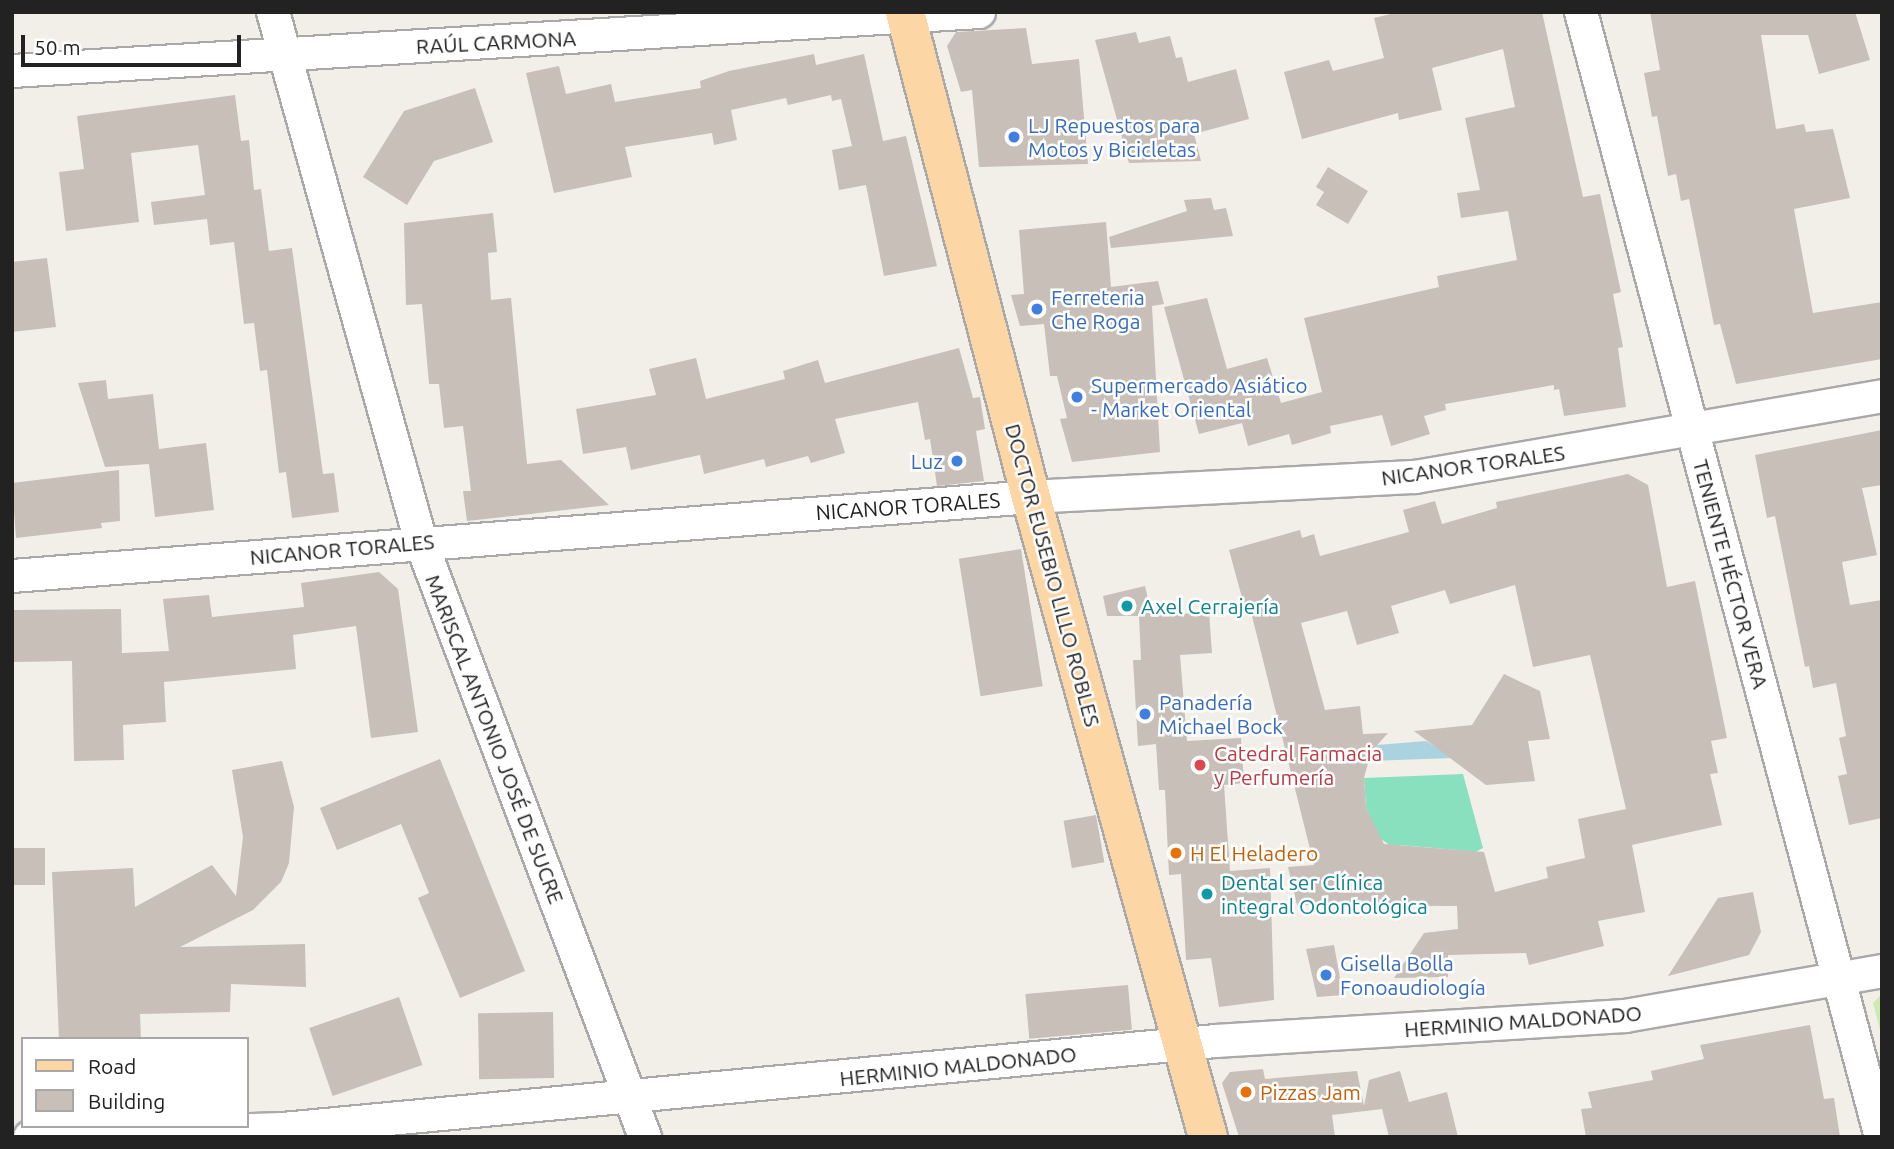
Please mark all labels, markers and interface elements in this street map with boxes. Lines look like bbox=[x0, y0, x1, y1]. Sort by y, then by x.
scale bar bbox=[24, 21, 245, 65]
street label: RAÚL CARMONA bbox=[415, 25, 577, 59]
text: 50 m bbox=[34, 35, 81, 59]
place label: LJ Repuestos para Motos y Bicicletas bbox=[1028, 112, 1200, 162]
marker: LJ Repuestos para Motos y Bicicletas bbox=[1006, 129, 1022, 145]
place label: Ferreteria Che Roga bbox=[1051, 284, 1145, 334]
marker: Ferreteria Che Roga bbox=[1029, 301, 1045, 317]
place label: Supermercado Asiático - Market Oriental bbox=[1091, 372, 1308, 422]
marker: Supermercado Asiático - Market Oriental bbox=[1069, 389, 1085, 405]
street label: DOCTOR EUSEBIO LILLO ROBLES bbox=[1000, 421, 1106, 729]
street label: NICANOR TORALES bbox=[1380, 440, 1566, 490]
place label: Luz bbox=[911, 448, 943, 474]
marker: Luz bbox=[949, 453, 965, 469]
street label: TENIENTE HÉCTOR VERA bbox=[1688, 457, 1774, 691]
street label: NICANOR TORALES bbox=[815, 487, 1001, 525]
street label: NICANOR TORALES bbox=[249, 528, 435, 570]
street label: MARISCAL ANTONIO JOSÉ DE SUCRE bbox=[420, 571, 570, 907]
place label: Axel Cerrajería bbox=[1141, 593, 1279, 619]
marker: Axel Cerrajería bbox=[1119, 598, 1135, 614]
place label: Panadería Michael Bock bbox=[1159, 689, 1283, 739]
marker: Panadería Michael Bock bbox=[1137, 706, 1153, 722]
place label: Catedral Farmacia y Perfumería bbox=[1214, 740, 1382, 790]
marker: Catedral Farmacia y Perfumería bbox=[1192, 757, 1208, 773]
place label: H El Heladero bbox=[1190, 840, 1318, 866]
marker: H El Heladero bbox=[1168, 845, 1184, 861]
place label: Dental ser Clínica integral Odontológica bbox=[1221, 869, 1428, 919]
marker: Dental ser Clínica integral Odontológica bbox=[1199, 886, 1215, 902]
place label: Gisella Bolla Fonoaudiología bbox=[1340, 950, 1486, 1000]
marker: Gisella Bolla Fonoaudiología bbox=[1318, 967, 1334, 983]
street label: HERMINIO MALDONADO bbox=[1403, 1000, 1643, 1042]
legend bbox=[21, 1037, 248, 1128]
street label: HERMINIO MALDONADO bbox=[838, 1041, 1078, 1091]
text: Road bbox=[88, 1054, 136, 1078]
place label: Pizzas Jam bbox=[1260, 1079, 1361, 1105]
marker: Pizzas Jam bbox=[1238, 1084, 1254, 1100]
text: Building bbox=[88, 1089, 165, 1113]

